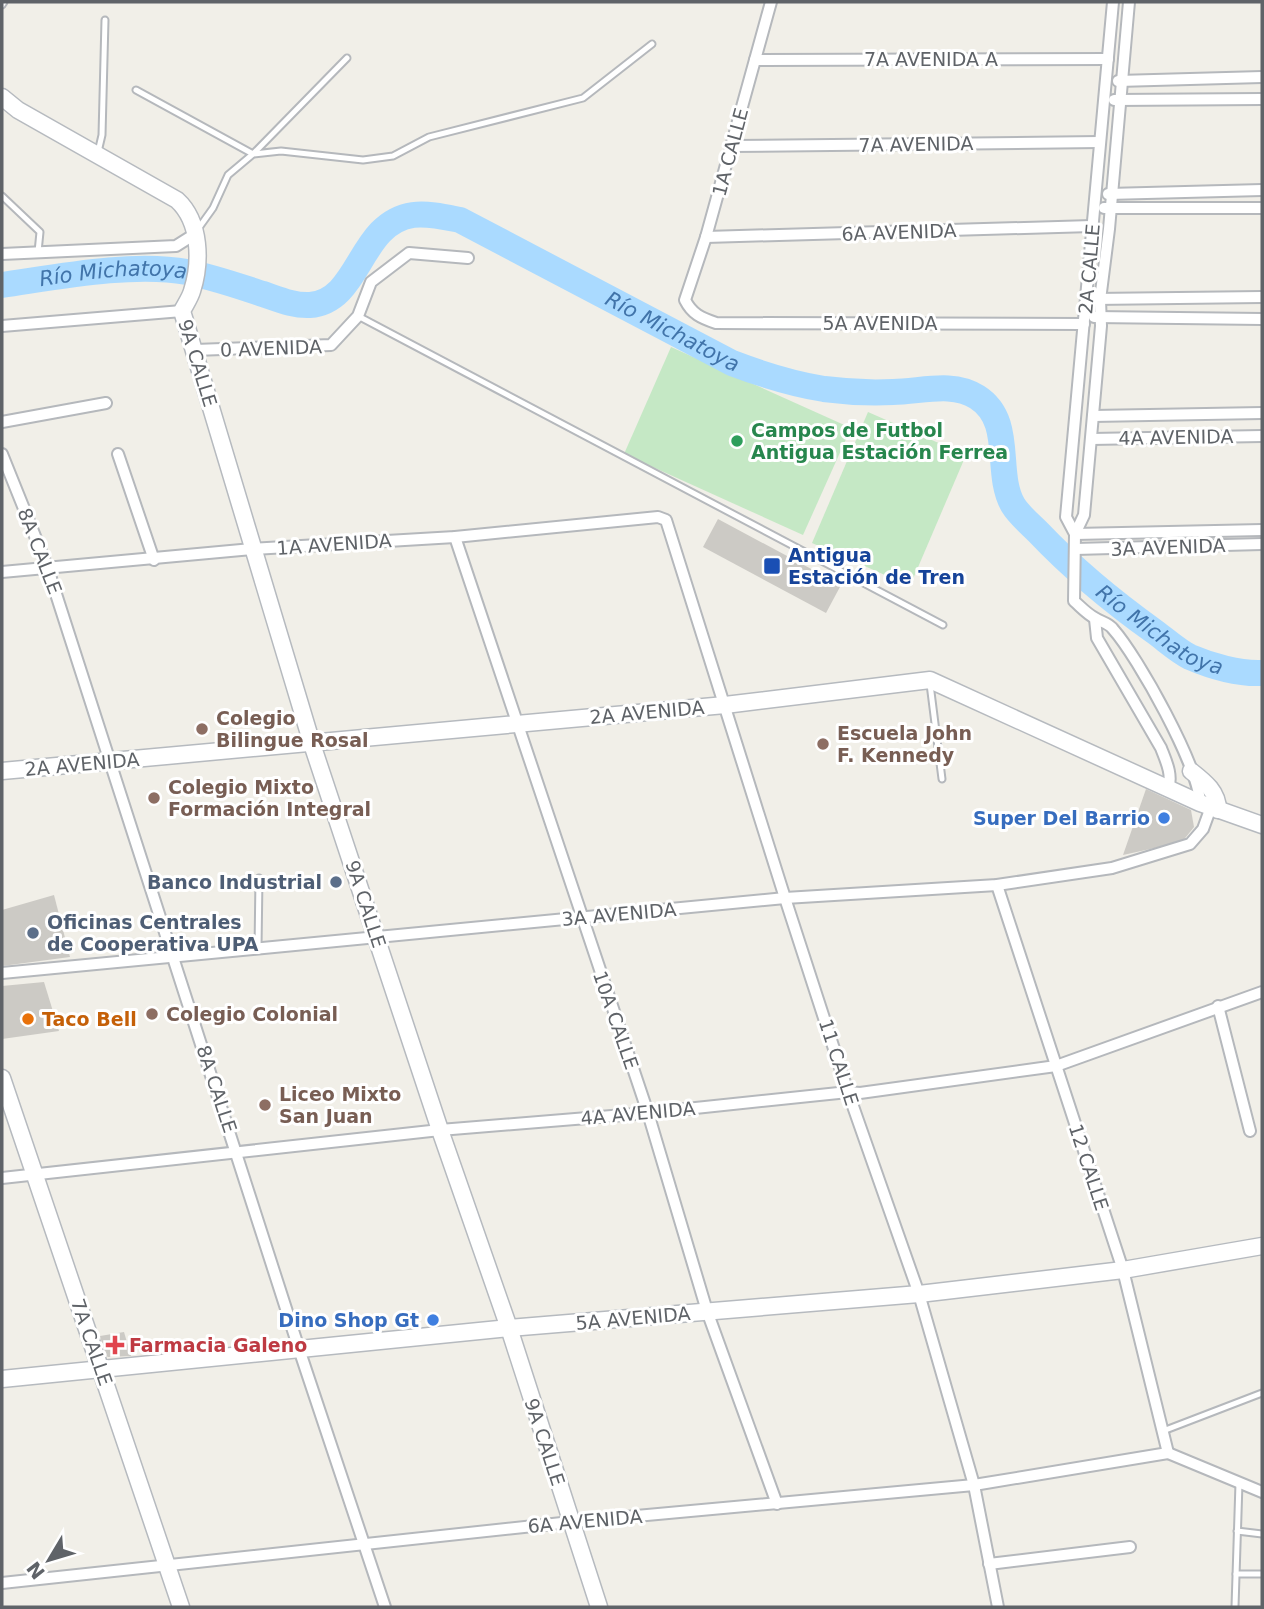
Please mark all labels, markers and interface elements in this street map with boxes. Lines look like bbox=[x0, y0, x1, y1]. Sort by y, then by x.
street label: 7A AVENIDA A bbox=[864, 48, 998, 70]
street label: 1A CALLE bbox=[708, 105, 752, 199]
street label: 7A AVENIDA bbox=[858, 132, 974, 156]
street label: 6A AVENIDA bbox=[841, 219, 957, 245]
street label: 2A CALLE bbox=[1074, 223, 1104, 315]
water label: Río Michatoya bbox=[38, 257, 189, 291]
water label: Río Michatoya bbox=[601, 287, 743, 377]
street label: 5A AVENIDA bbox=[822, 312, 938, 334]
street label: 9A CALLE bbox=[174, 316, 222, 410]
street label: 0 AVENIDA bbox=[220, 335, 322, 361]
place label: Campos de Futbol Antigua Estación Ferrea bbox=[751, 419, 1008, 463]
street label: 4A AVENIDA bbox=[1118, 425, 1234, 449]
marker: Campos de Futbol Antigua Estación Ferrea bbox=[729, 433, 745, 449]
street label: 8A CALLE bbox=[14, 505, 66, 597]
street label: 1A AVENIDA bbox=[276, 529, 392, 559]
street label: 3A AVENIDA bbox=[1110, 534, 1226, 560]
place label: Antigua Estación de Tren bbox=[788, 544, 965, 588]
marker: Antigua Estación de Tren bbox=[762, 556, 782, 576]
water label: Río Michatoya bbox=[1091, 580, 1226, 680]
street label: 2A AVENIDA bbox=[589, 696, 705, 728]
place label: Colegio Bilingue Rosal bbox=[216, 707, 369, 751]
marker: Colegio Bilingue Rosal bbox=[194, 721, 210, 737]
place label: Escuela John F. Kennedy bbox=[837, 722, 972, 766]
marker: Escuela John F. Kennedy bbox=[815, 736, 831, 752]
street label: 2A AVENIDA bbox=[24, 748, 140, 780]
place label: Colegio Mixto Formación Integral bbox=[168, 776, 371, 820]
marker: Colegio Mixto Formación Integral bbox=[146, 790, 162, 806]
place label: Super Del Barrio bbox=[973, 807, 1150, 829]
marker: Super Del Barrio bbox=[1156, 810, 1172, 826]
street label: 9A CALLE bbox=[342, 858, 390, 950]
place label: Banco Industrial bbox=[147, 871, 322, 893]
marker: Banco Industrial bbox=[328, 874, 344, 890]
street label: 3A AVENIDA bbox=[561, 898, 677, 930]
place label: Oficinas Centrales de Cooperativa UPA bbox=[47, 911, 259, 955]
marker: Oficinas Centrales de Cooperativa UPA bbox=[25, 925, 41, 941]
street label: 10A CALLE bbox=[589, 968, 643, 1072]
place label: Colegio Colonial bbox=[166, 1003, 338, 1025]
marker: Colegio Colonial bbox=[144, 1006, 160, 1022]
place label: Taco Bell bbox=[42, 1008, 137, 1030]
marker: Taco Bell bbox=[20, 1011, 36, 1027]
street label: 11 CALLE bbox=[815, 1016, 863, 1108]
street label: 8A CALLE bbox=[193, 1043, 241, 1135]
place label: Liceo Mixto San Juan bbox=[279, 1083, 401, 1127]
marker: Liceo Mixto San Juan bbox=[257, 1097, 273, 1113]
street label: 4A AVENIDA bbox=[580, 1097, 696, 1129]
street label: 12 CALLE bbox=[1065, 1121, 1113, 1213]
street label: 7A CALLE bbox=[67, 1296, 117, 1388]
street label: 5A AVENIDA bbox=[575, 1302, 691, 1334]
place label: Dino Shop Gt bbox=[278, 1309, 419, 1331]
marker: Dino Shop Gt bbox=[425, 1312, 441, 1328]
place label: Farmacia Galeno bbox=[129, 1334, 307, 1356]
marker: Farmacia Galeno bbox=[107, 1337, 123, 1353]
street label: 9A CALLE bbox=[521, 1396, 569, 1488]
street label: 6A AVENIDA bbox=[527, 1505, 643, 1537]
north arrow bbox=[14, 1525, 84, 1595]
text: N bbox=[22, 1557, 49, 1584]

